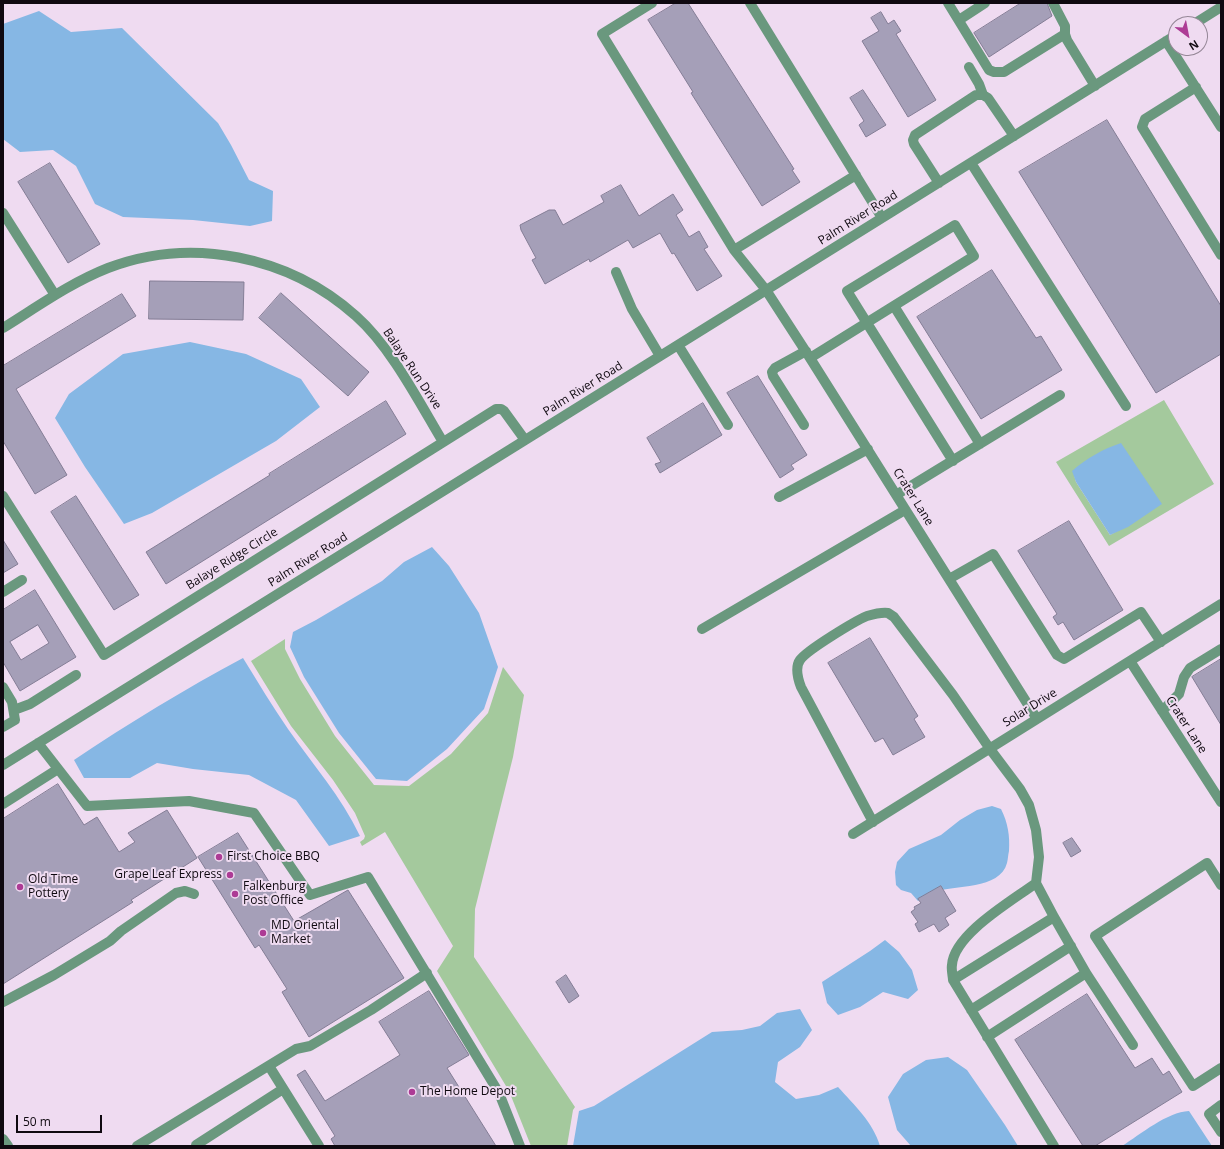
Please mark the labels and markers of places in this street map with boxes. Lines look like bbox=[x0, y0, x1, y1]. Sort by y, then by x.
place label: First Choice BBQ bbox=[227, 850, 320, 864]
marker: First Choice BBQ bbox=[214, 852, 224, 862]
place label: Grape Leaf Express bbox=[114, 868, 222, 882]
marker: Grape Leaf Express bbox=[225, 870, 235, 880]
place label: Old Time Pottery bbox=[28, 873, 78, 901]
place label: Falkenburg Post Office bbox=[243, 880, 305, 908]
marker: Old Time Pottery bbox=[15, 882, 25, 892]
marker: Falkenburg Post Office bbox=[230, 889, 240, 899]
place label: MD Oriental Market bbox=[271, 919, 339, 947]
marker: MD Oriental Market bbox=[258, 928, 268, 938]
place label: The Home Depot bbox=[420, 1085, 515, 1099]
marker: The Home Depot bbox=[407, 1087, 417, 1097]

